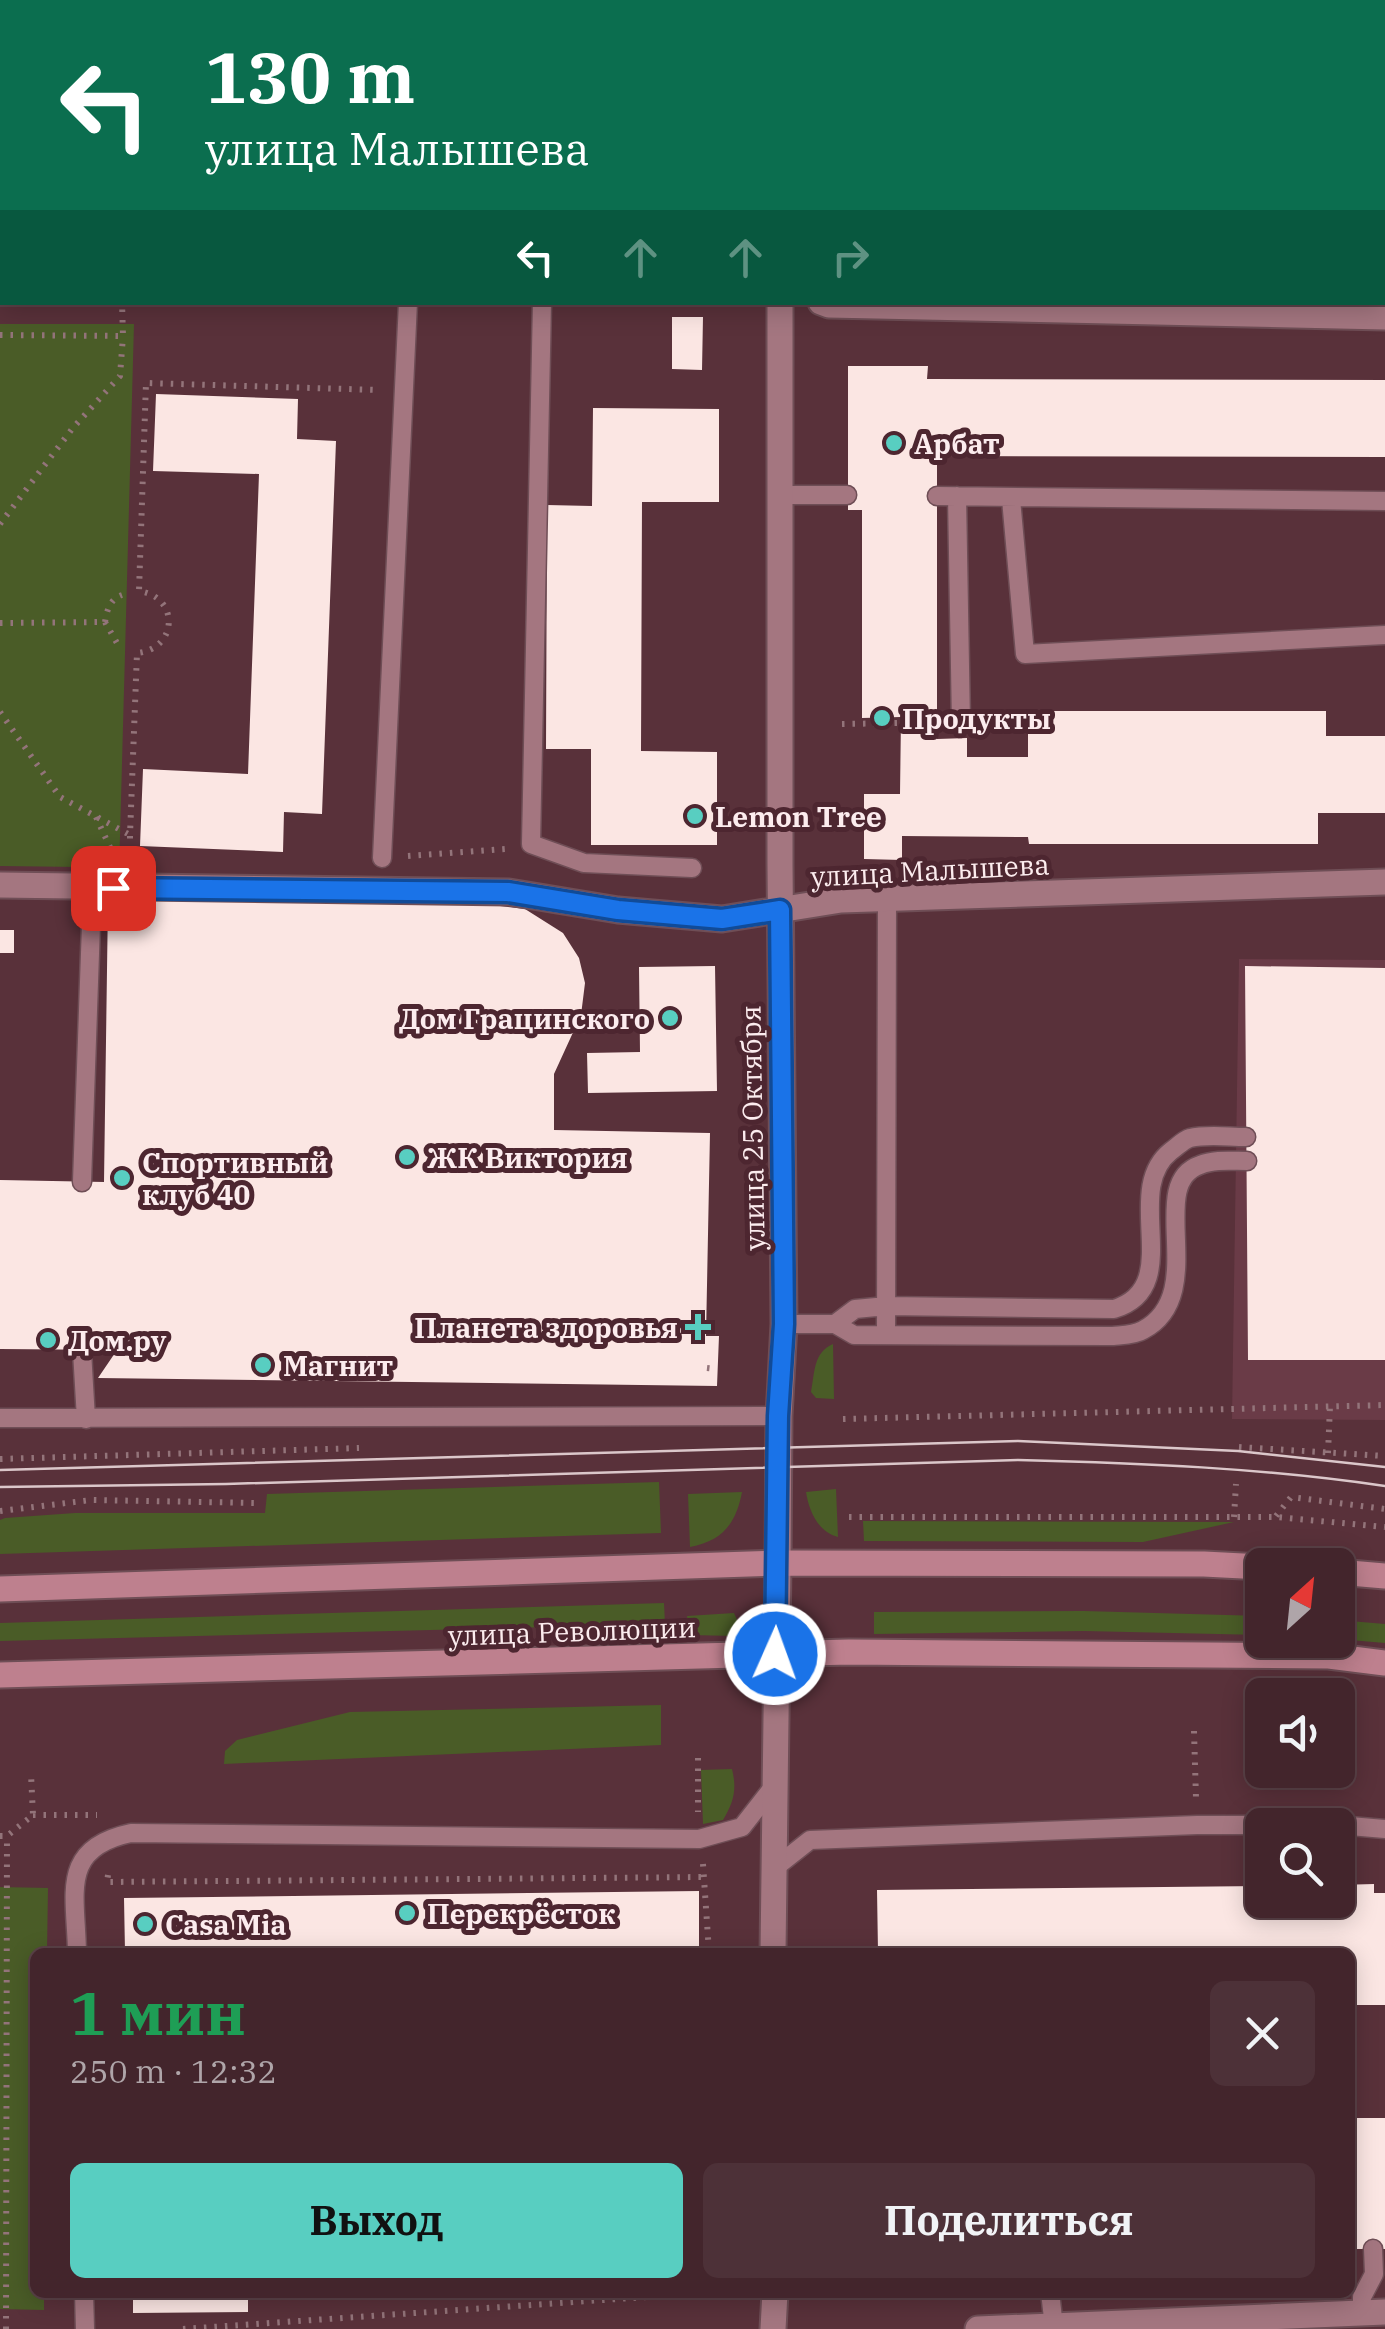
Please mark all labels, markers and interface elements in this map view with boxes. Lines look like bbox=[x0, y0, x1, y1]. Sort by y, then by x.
text: 130 m bbox=[205, 31, 415, 122]
icon: left bbox=[40, 40, 170, 170]
text: улица Малышева bbox=[205, 119, 590, 177]
icon: left bbox=[508, 230, 563, 285]
icon: ahead bbox=[613, 230, 668, 285]
icon: ahead bbox=[718, 230, 773, 285]
icon: right bbox=[823, 230, 878, 285]
place label: Арбат bbox=[914, 425, 1000, 462]
marker: Арбат bbox=[883, 432, 905, 454]
place label: Продукты bbox=[902, 700, 1051, 737]
marker: Продукты bbox=[871, 707, 893, 729]
place label: Lemon Tree bbox=[715, 798, 882, 835]
marker: Lemon Tree bbox=[684, 805, 706, 827]
street label: улица Малышева bbox=[810, 845, 1050, 895]
pin bbox=[71, 846, 156, 931]
icon: arrive bbox=[86, 861, 141, 916]
place label: Дом Грацинского bbox=[399, 1000, 650, 1037]
street label: улица 25 Октября bbox=[731, 1005, 773, 1251]
marker: Дом Грацинского bbox=[659, 1007, 681, 1029]
place label: ЖК Виктория bbox=[427, 1139, 628, 1176]
place label: Спортивный клуб 40 bbox=[142, 1144, 328, 1213]
marker: ЖК Виктория bbox=[396, 1146, 418, 1168]
marker: Спортивный клуб 40 bbox=[111, 1167, 133, 1189]
place label: Планета здоровья bbox=[414, 1309, 678, 1346]
marker: Планета здоровья bbox=[687, 1316, 709, 1338]
place label: Дом.ру bbox=[68, 1322, 167, 1359]
marker: Дом.ру bbox=[37, 1329, 59, 1351]
place label: Магнит bbox=[283, 1347, 393, 1384]
marker: Магнит bbox=[252, 1354, 274, 1376]
north arrow bbox=[1245, 1548, 1355, 1658]
map controls bbox=[1245, 1548, 1355, 1918]
position arrow bbox=[723, 1602, 827, 1706]
street label: улица Революции bbox=[447, 1608, 697, 1654]
button: sound bbox=[1245, 1678, 1355, 1788]
button: search bbox=[1245, 1808, 1355, 1918]
place label: Перекрёсток bbox=[427, 1895, 615, 1932]
marker: Перекрёсток bbox=[396, 1902, 418, 1924]
place label: Casa Mia bbox=[165, 1906, 287, 1943]
marker: Casa Mia bbox=[134, 1913, 156, 1935]
text: 1 мин bbox=[70, 1973, 246, 2052]
button: close bbox=[1210, 1981, 1315, 2086]
text: 250 m · 12:32 bbox=[70, 2050, 277, 2092]
button: Выход bbox=[70, 2163, 683, 2278]
button: Поделиться bbox=[703, 2163, 1315, 2278]

